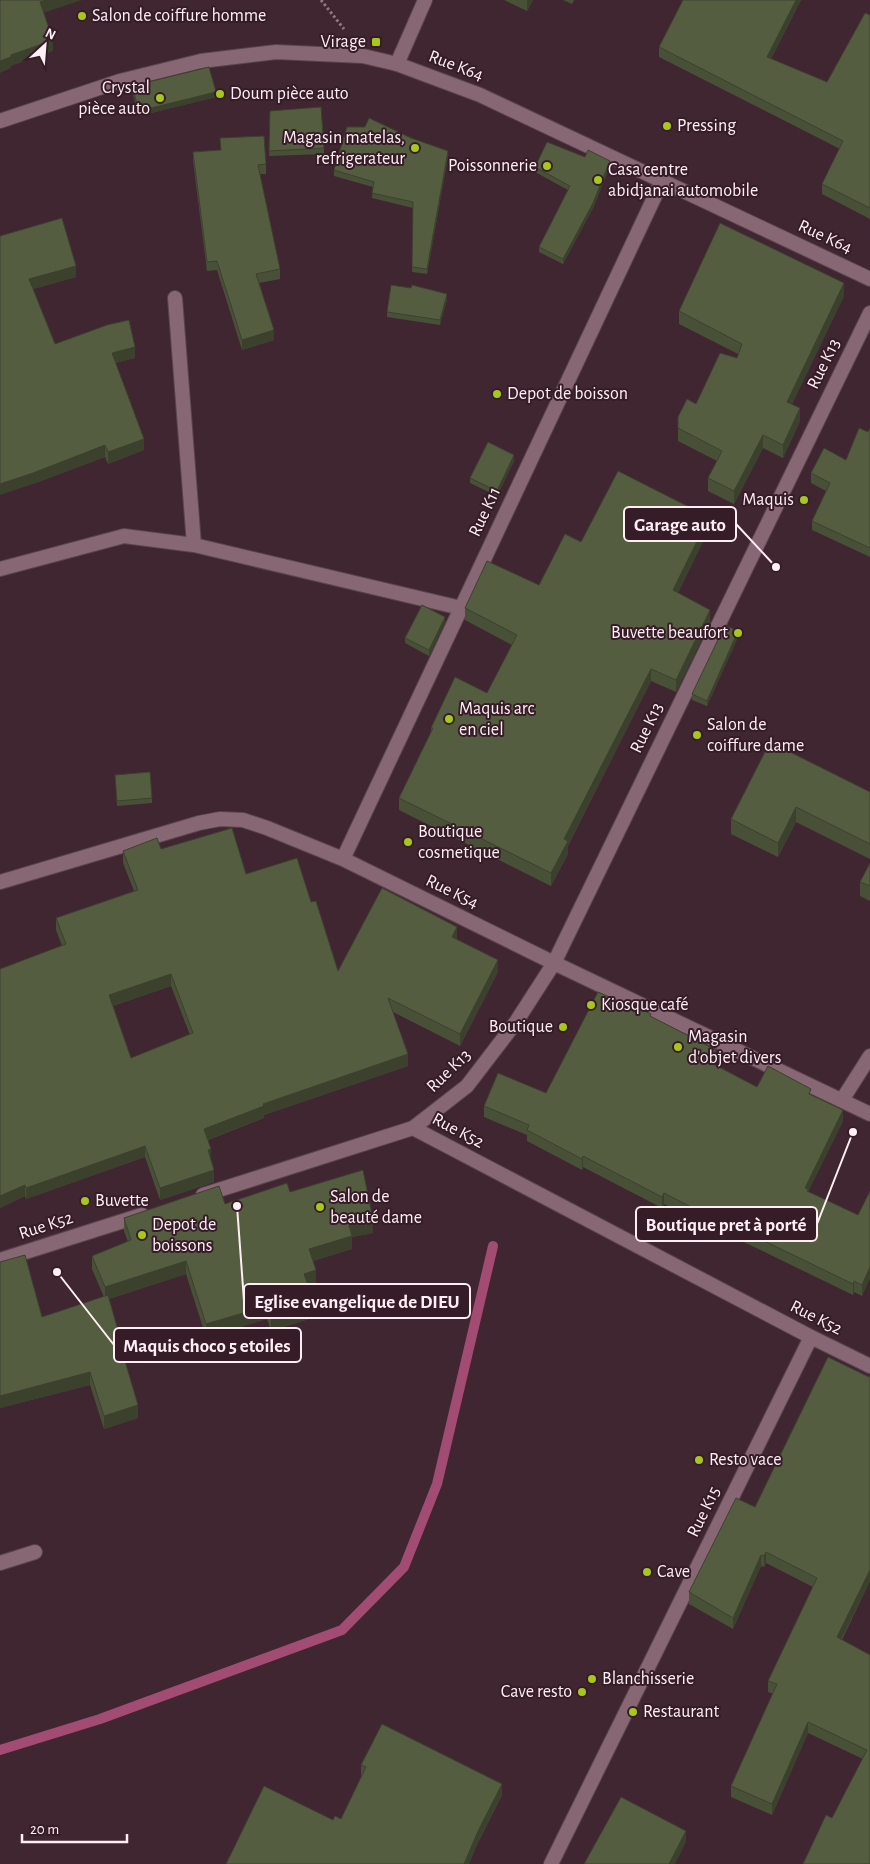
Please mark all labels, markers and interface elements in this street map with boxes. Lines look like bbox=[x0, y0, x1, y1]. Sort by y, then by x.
place label: Salon de coiffure homme bbox=[92, 7, 266, 25]
marker: Salon de coiffure homme bbox=[76, 10, 88, 22]
north arrow bbox=[20, 20, 70, 70]
text: N bbox=[43, 26, 58, 43]
place label: Virage bbox=[320, 33, 366, 51]
marker: Virage bbox=[370, 36, 382, 48]
street label: Rue K64 bbox=[426, 47, 486, 85]
place label: Crystal pièce auto bbox=[78, 79, 150, 118]
place label: Doum pièce auto bbox=[230, 85, 349, 103]
marker: Doum pièce auto bbox=[214, 88, 226, 100]
marker: Crystal pièce auto bbox=[154, 92, 166, 104]
place label: Pressing bbox=[677, 117, 736, 135]
marker: Pressing bbox=[661, 120, 673, 132]
place label: Magasin matelas, refrigerateur bbox=[283, 129, 405, 168]
marker: Magasin matelas, refrigerateur bbox=[409, 142, 421, 154]
place label: Poissonnerie bbox=[448, 157, 537, 175]
marker: Poissonnerie bbox=[541, 160, 553, 172]
place label: Casa centre abidjanai automobile bbox=[608, 161, 758, 200]
marker: Casa centre abidjanai automobile bbox=[592, 174, 604, 186]
street label: Rue K64 bbox=[795, 217, 855, 257]
street label: Rue K13 bbox=[804, 336, 844, 392]
place label: Depot de boisson bbox=[507, 385, 628, 403]
marker: Depot de boisson bbox=[491, 388, 503, 400]
street label: Rue K11 bbox=[466, 484, 504, 540]
place label: Maquis bbox=[742, 491, 794, 509]
marker: Maquis bbox=[798, 494, 810, 506]
callout: Garage auto bbox=[624, 507, 736, 541]
text: Garage auto bbox=[634, 516, 726, 535]
place label: Buvette beaufort bbox=[611, 624, 728, 642]
marker: Buvette beaufort bbox=[732, 627, 744, 639]
place label: Maquis arc en ciel bbox=[459, 700, 535, 739]
street label: Rue K13 bbox=[627, 700, 667, 756]
marker: Maquis arc en ciel bbox=[443, 713, 455, 725]
place label: Salon de coiffure dame bbox=[707, 716, 804, 755]
marker: Salon de coiffure dame bbox=[691, 729, 703, 741]
place label: Boutique cosmetique bbox=[418, 823, 500, 862]
marker: Boutique cosmetique bbox=[402, 836, 414, 848]
street label: Rue K54 bbox=[423, 872, 481, 913]
place label: Kiosque café bbox=[601, 996, 689, 1014]
marker: Kiosque café bbox=[585, 999, 597, 1011]
place label: Boutique bbox=[489, 1018, 553, 1036]
marker: Boutique bbox=[557, 1021, 569, 1033]
place label: Magasin d'objet divers bbox=[688, 1028, 781, 1067]
marker: Magasin d'objet divers bbox=[672, 1041, 684, 1053]
street label: Rue K13 bbox=[424, 1046, 474, 1096]
street label: Rue K52 bbox=[429, 1110, 487, 1152]
place label: Salon de beauté dame bbox=[330, 1188, 422, 1227]
place label: Buvette bbox=[95, 1192, 149, 1210]
marker: Buvette bbox=[79, 1195, 91, 1207]
marker: Salon de beauté dame bbox=[314, 1201, 326, 1213]
callout: Boutique pret à porté bbox=[636, 1207, 817, 1241]
street label: Rue K52 bbox=[17, 1209, 75, 1243]
place label: Depot de boissons bbox=[152, 1216, 216, 1255]
text: Boutique pret à porté bbox=[646, 1216, 806, 1235]
marker: Depot de boissons bbox=[136, 1229, 148, 1241]
callout: Eglise evangelique de DIEU bbox=[244, 1284, 470, 1318]
text: Eglise evangelique de DIEU bbox=[254, 1293, 460, 1312]
street label: Rue K52 bbox=[787, 1297, 845, 1339]
callout: Maquis choco 5 etoiles bbox=[114, 1328, 301, 1362]
text: Maquis choco 5 etoiles bbox=[123, 1337, 291, 1356]
place label: Resto vace bbox=[709, 1451, 781, 1469]
marker: Resto vace bbox=[693, 1454, 705, 1466]
street label: Rue K15 bbox=[684, 1484, 724, 1540]
place label: Cave bbox=[657, 1563, 690, 1581]
marker: Cave bbox=[641, 1566, 653, 1578]
place label: Blanchisserie bbox=[602, 1670, 694, 1688]
marker: Blanchisserie bbox=[586, 1673, 598, 1685]
place label: Cave resto bbox=[501, 1683, 572, 1701]
marker: Cave resto bbox=[576, 1686, 588, 1698]
place label: Restaurant bbox=[643, 1703, 719, 1721]
marker: Restaurant bbox=[627, 1706, 639, 1718]
scale bar bbox=[22, 1812, 128, 1844]
text: 20 m bbox=[30, 1822, 59, 1837]

